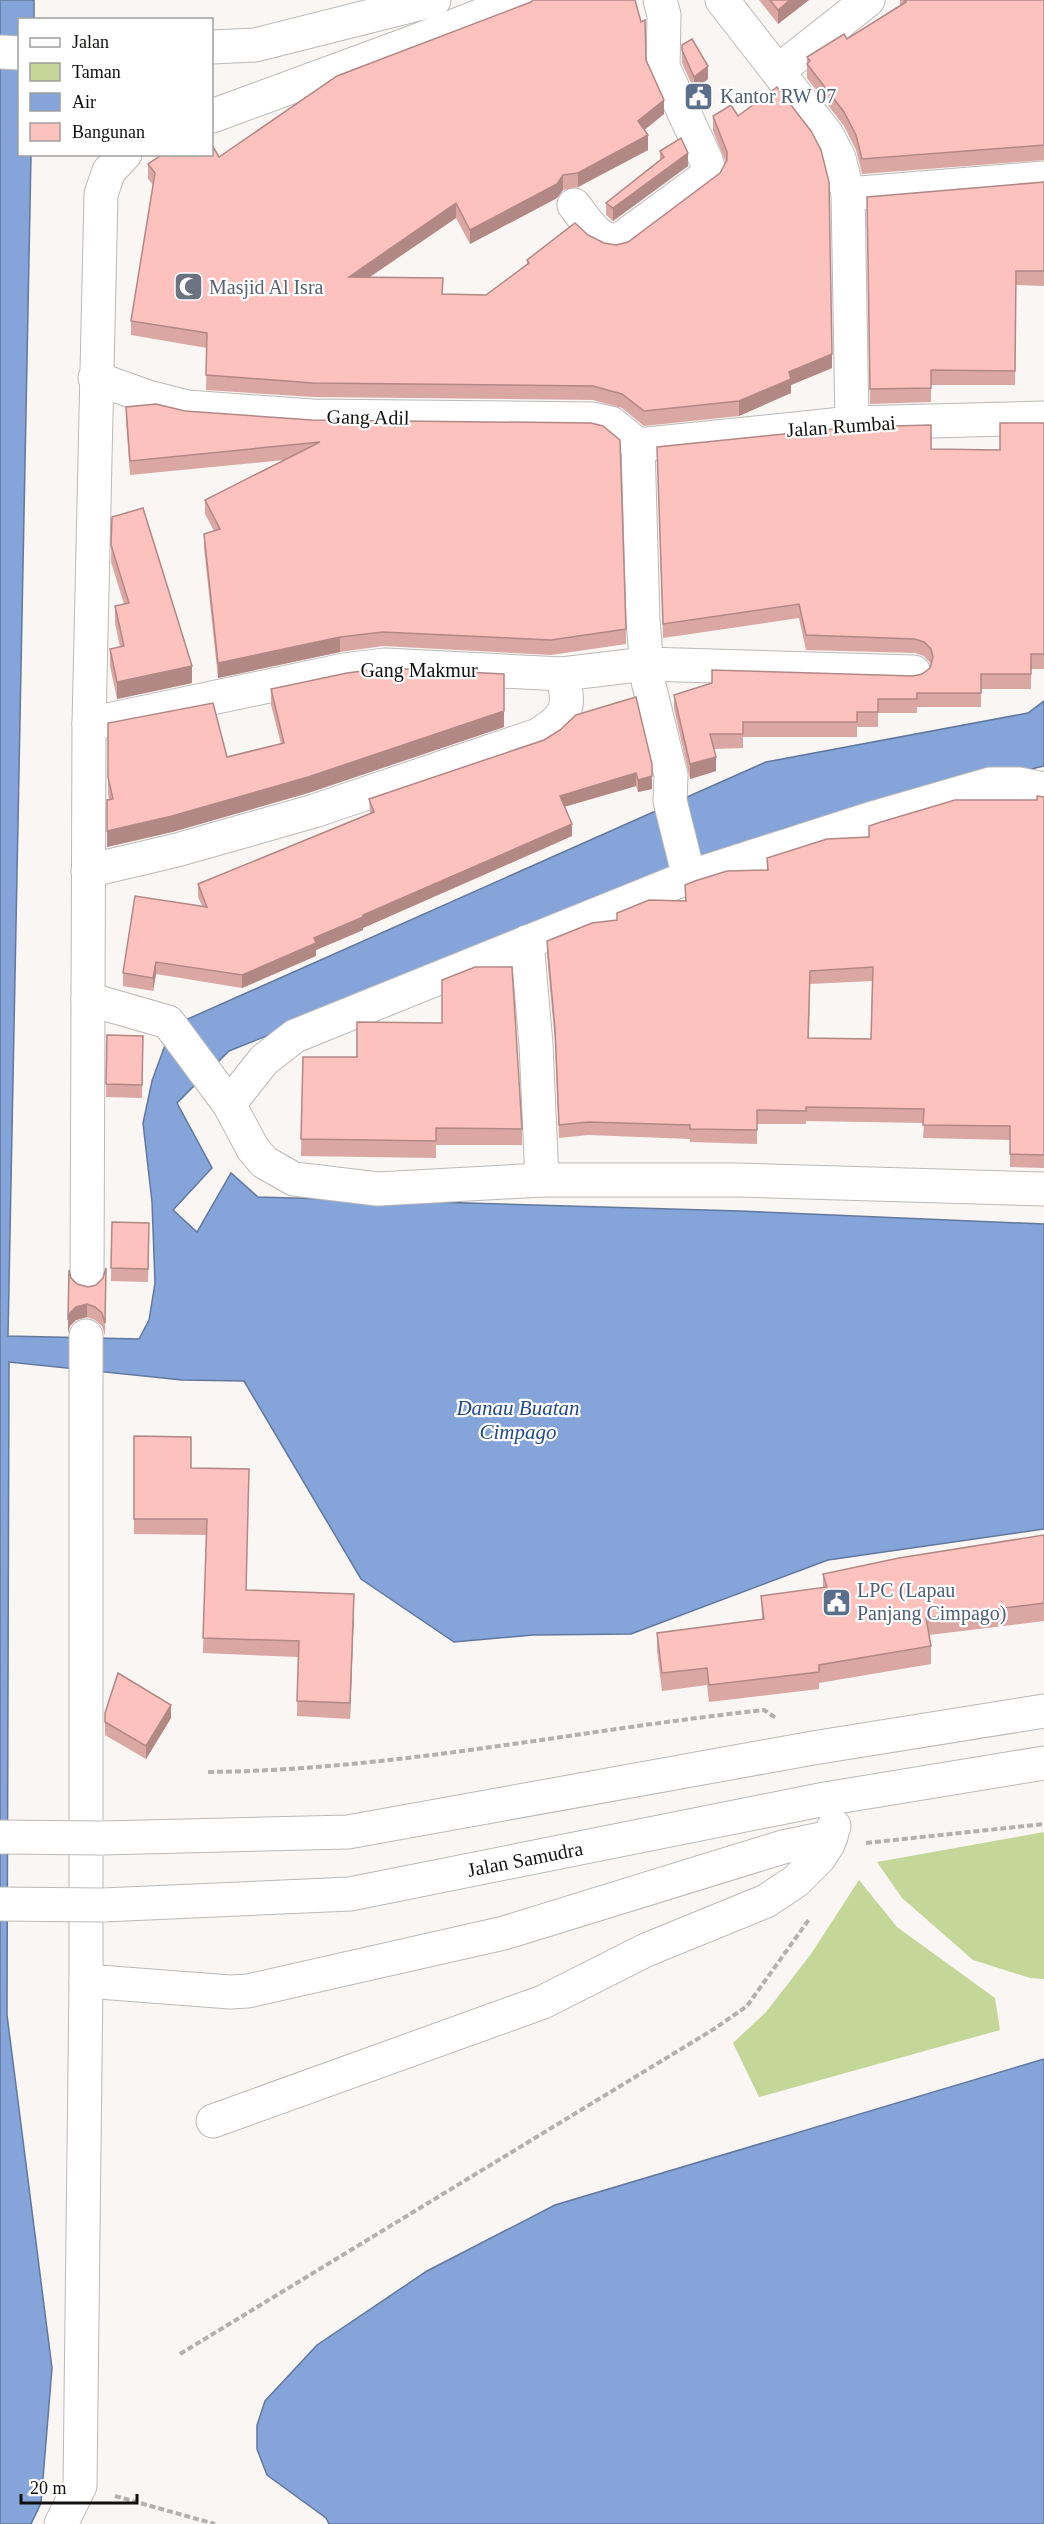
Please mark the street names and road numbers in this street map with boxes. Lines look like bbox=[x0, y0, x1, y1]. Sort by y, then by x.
street label: Gang Adil bbox=[326, 405, 410, 430]
street label: Jalan Rumbai bbox=[786, 411, 897, 441]
street label: Gang Makmur bbox=[360, 659, 478, 682]
street label: Jalan Samudra bbox=[465, 1837, 585, 1881]

